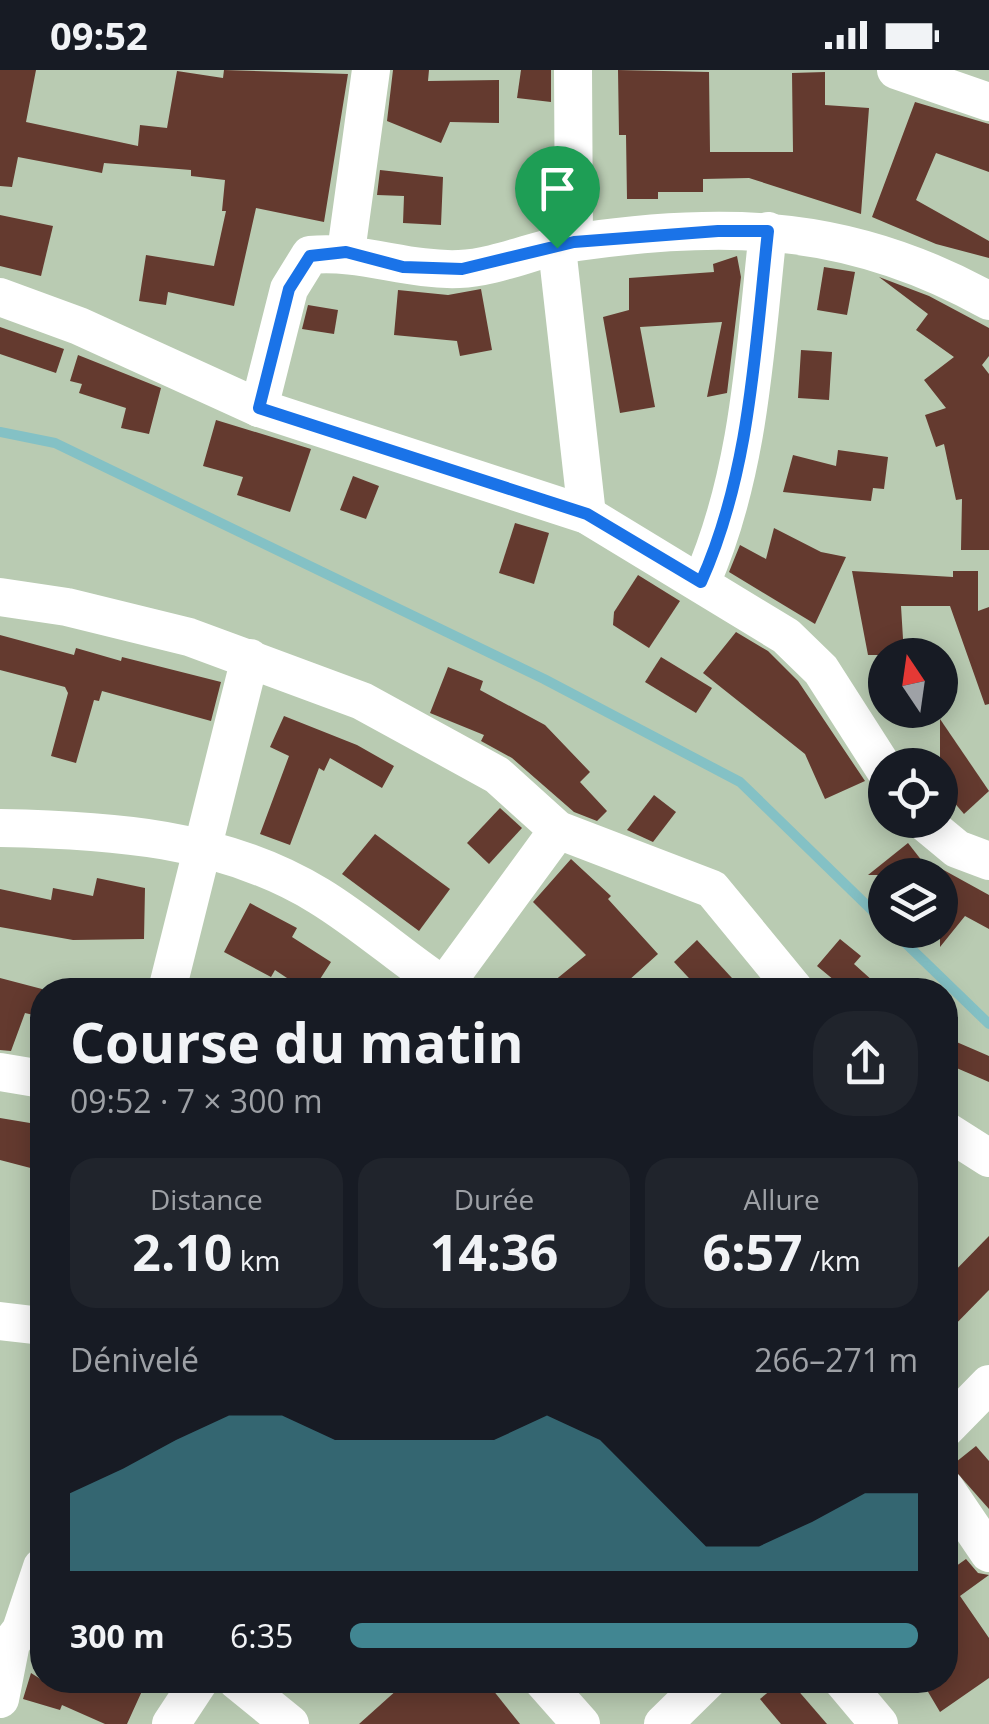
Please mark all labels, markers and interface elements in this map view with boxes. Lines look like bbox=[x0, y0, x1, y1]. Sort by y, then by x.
text: 09:52 bbox=[50, 9, 148, 61]
pin bbox=[515, 146, 600, 249]
icon: arrive bbox=[530, 161, 585, 216]
north arrow bbox=[868, 638, 958, 728]
map controls bbox=[868, 638, 958, 948]
button: locate bbox=[868, 748, 958, 838]
button: layers bbox=[868, 858, 958, 948]
text: Course du matin bbox=[70, 1004, 524, 1079]
button: share bbox=[813, 1011, 918, 1116]
text: 09:52 · 7 × 300 m bbox=[70, 1079, 323, 1122]
text: Distance bbox=[150, 1180, 263, 1218]
text: Durée bbox=[454, 1180, 534, 1218]
text: Allure bbox=[744, 1180, 820, 1218]
text: 2.10 bbox=[132, 1218, 232, 1286]
text: 14:36 bbox=[430, 1218, 558, 1286]
text: 6:57 bbox=[703, 1218, 803, 1286]
text: km bbox=[232, 1241, 280, 1279]
text: /km bbox=[803, 1241, 861, 1279]
text: Dénivelé bbox=[70, 1338, 199, 1381]
text: 266–271 m bbox=[754, 1338, 918, 1381]
text: 300 m bbox=[70, 1614, 165, 1657]
text: 6:35 bbox=[230, 1614, 293, 1657]

